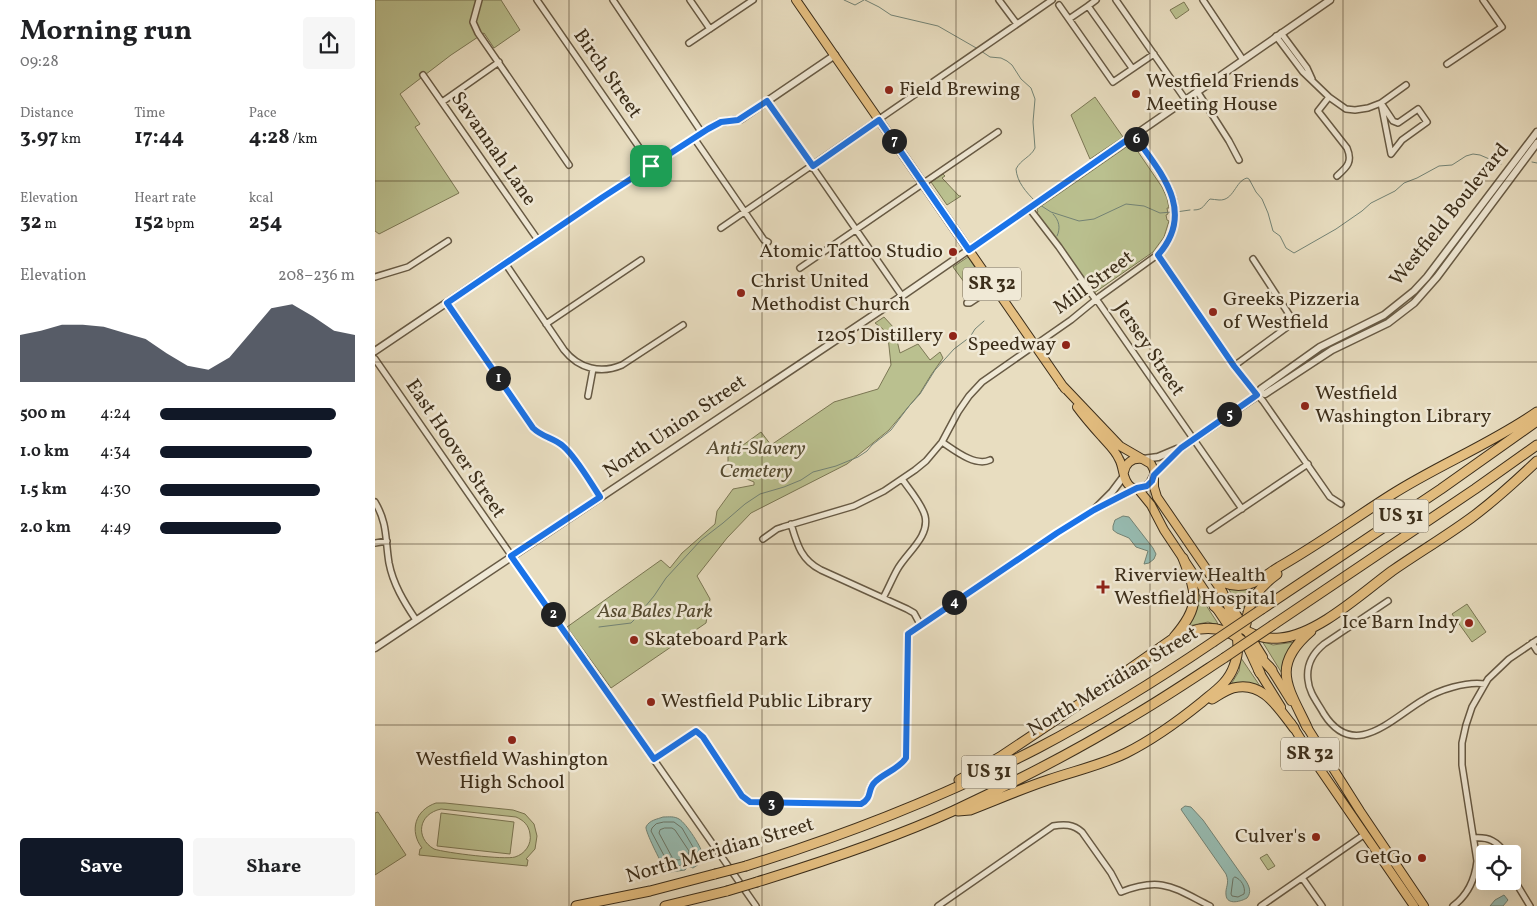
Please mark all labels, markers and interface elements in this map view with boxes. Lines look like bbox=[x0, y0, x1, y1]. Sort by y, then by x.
text: Morning run bbox=[20, 12, 192, 51]
button: share bbox=[303, 17, 355, 69]
street label: Birch Street bbox=[566, 24, 648, 124]
text: 09:28 bbox=[20, 51, 59, 73]
place label: Westfield Friends Meeting House bbox=[1146, 68, 1299, 119]
place label: Field Brewing bbox=[899, 76, 1020, 104]
marker: Field Brewing bbox=[883, 84, 895, 96]
street label: Savannah Lane bbox=[443, 86, 543, 212]
marker: Westfield Friends Meeting House bbox=[1130, 88, 1142, 100]
text: Distance bbox=[20, 104, 74, 123]
text: Time bbox=[134, 104, 165, 123]
text: Pace bbox=[249, 104, 277, 123]
text: 3.97 bbox=[20, 123, 58, 152]
text: 17:44 bbox=[134, 123, 184, 152]
text: 4:28 bbox=[249, 123, 290, 152]
pin: 6 bbox=[1123, 126, 1149, 152]
pin: 7 bbox=[881, 128, 907, 154]
text: km bbox=[58, 130, 81, 149]
text: /km bbox=[290, 130, 318, 149]
text: 6 bbox=[1133, 130, 1140, 149]
text: 7 bbox=[891, 132, 898, 151]
street label: Westfield Boulevard bbox=[1384, 138, 1516, 292]
pin bbox=[630, 145, 672, 187]
icon: arrive bbox=[637, 152, 665, 180]
text: Elevation bbox=[20, 189, 78, 208]
text: Heart rate bbox=[134, 189, 196, 208]
text: kcal bbox=[249, 189, 274, 208]
text: 32 bbox=[20, 208, 42, 237]
text: 152 bbox=[134, 208, 164, 237]
text: 254 bbox=[249, 208, 282, 237]
text: m bbox=[42, 215, 57, 234]
text: bpm bbox=[164, 215, 195, 234]
place label: Atomic Tattoo Studio bbox=[759, 238, 943, 266]
street label: Mill Street bbox=[1048, 244, 1140, 322]
marker: Atomic Tattoo Studio bbox=[947, 246, 959, 258]
text: Elevation bbox=[20, 265, 87, 287]
text: 208–236 m bbox=[278, 265, 355, 287]
place label: Christ United Methodist Church bbox=[751, 268, 910, 319]
road number: SR 32 bbox=[963, 268, 1021, 300]
place label: Greeks Pizzeria of Westfield bbox=[1223, 286, 1360, 337]
marker: Christ United Methodist Church bbox=[735, 287, 747, 299]
street label: Jersey Street bbox=[1107, 296, 1191, 402]
marker: Greeks Pizzeria of Westfield bbox=[1207, 306, 1219, 318]
place label: 1205 Distillery bbox=[816, 322, 943, 350]
marker: 1205 Distillery bbox=[947, 330, 959, 342]
place label: Speedway bbox=[968, 331, 1056, 359]
marker: Speedway bbox=[1060, 339, 1072, 351]
pin: 1 bbox=[485, 366, 511, 390]
text: 1 bbox=[496, 369, 501, 388]
street label: North Union Street bbox=[598, 369, 752, 485]
street label: East Hoover Street bbox=[398, 374, 512, 524]
place label: Westfield Washington Library bbox=[1315, 380, 1492, 431]
marker: Westfield Washington Library bbox=[1299, 400, 1311, 412]
pin: 5 bbox=[1217, 402, 1241, 426]
text: 500 m bbox=[20, 403, 66, 425]
text: 4:24 bbox=[100, 403, 131, 425]
text: 5 bbox=[1226, 405, 1233, 424]
park label: Anti-Slavery Cemetery bbox=[706, 435, 805, 486]
text: 1.0 km bbox=[20, 441, 69, 463]
text: 4:34 bbox=[100, 441, 131, 463]
text: 1.5 km bbox=[20, 479, 67, 501]
text: 4:30 bbox=[100, 479, 131, 501]
road number: US 31 bbox=[1373, 500, 1429, 532]
text: 2.0 km bbox=[20, 517, 71, 539]
text: 4:49 bbox=[100, 517, 131, 539]
place label: Riverview Health Westfield Hospital bbox=[1114, 562, 1276, 613]
marker: Riverview Health Westfield Hospital bbox=[1096, 580, 1110, 594]
pin: 4 bbox=[941, 590, 967, 614]
text: 4 bbox=[950, 593, 959, 612]
park label: Asa Bales Park bbox=[596, 598, 713, 626]
pin: 2 bbox=[541, 602, 565, 626]
text: 2 bbox=[550, 605, 557, 624]
place label: Ice Barn Indy bbox=[1342, 609, 1459, 637]
marker: Ice Barn Indy bbox=[1463, 617, 1475, 629]
street label: North Meridian Street bbox=[1022, 620, 1204, 744]
place label: Skateboard Park bbox=[644, 626, 788, 654]
marker: Skateboard Park bbox=[628, 634, 640, 646]
place label: Westfield Public Library bbox=[661, 688, 872, 716]
marker: Westfield Public Library bbox=[645, 696, 657, 708]
marker: Westfield Washington High School bbox=[506, 734, 518, 746]
road number: SR 32 bbox=[1281, 738, 1339, 771]
place label: Westfield Washington High School bbox=[416, 746, 608, 797]
road number: US 31 bbox=[961, 756, 1017, 789]
pin: 3 bbox=[759, 790, 783, 816]
text: 3 bbox=[768, 794, 775, 813]
street label: North Meridian Street bbox=[623, 811, 817, 891]
place label: Culver's bbox=[1235, 823, 1306, 851]
marker: Culver's bbox=[1310, 831, 1322, 843]
button: Save bbox=[20, 838, 183, 896]
button: Share bbox=[193, 838, 355, 896]
place label: GetGo bbox=[1356, 844, 1412, 872]
map controls bbox=[1476, 845, 1521, 890]
button: locate bbox=[1476, 845, 1521, 890]
marker: GetGo bbox=[1416, 852, 1428, 864]

